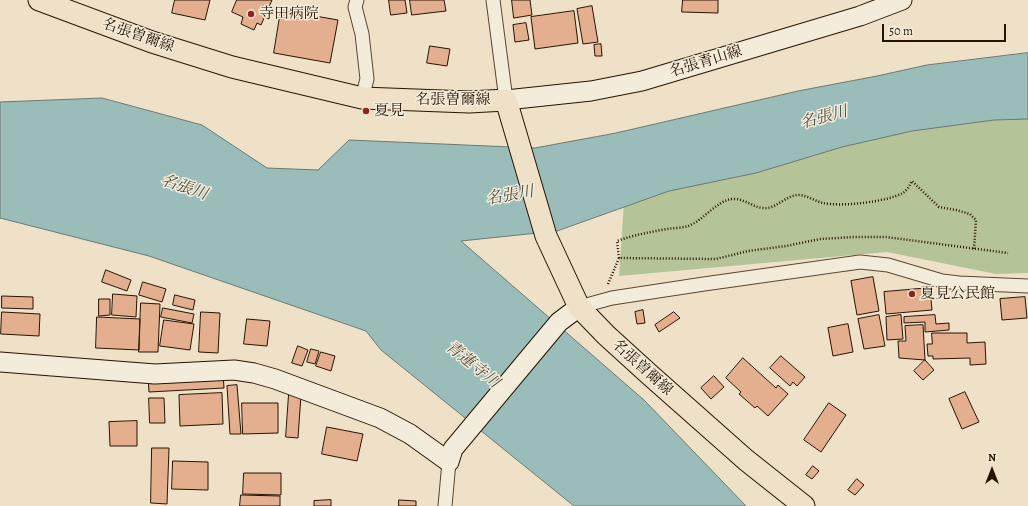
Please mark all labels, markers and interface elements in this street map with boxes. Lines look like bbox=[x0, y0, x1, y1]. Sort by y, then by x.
place label: 寺田病院 bbox=[259, 5, 319, 23]
marker: 寺田病院 bbox=[246, 9, 256, 19]
street label: 名張曽爾線 bbox=[100, 15, 176, 57]
scale bar bbox=[884, 16, 1008, 42]
text: 50 m bbox=[889, 23, 913, 39]
street label: 名張青山線 bbox=[668, 42, 744, 82]
street label: 名張曽爾線 bbox=[416, 91, 490, 109]
place label: 夏見 bbox=[374, 102, 404, 120]
water label: 名張川 bbox=[798, 103, 850, 133]
marker: 夏見 bbox=[361, 106, 371, 116]
water label: 名張川 bbox=[158, 171, 210, 205]
water label: 名張川 bbox=[485, 182, 535, 210]
place label: 夏見公民館 bbox=[920, 285, 995, 303]
marker: 夏見公民館 bbox=[907, 289, 917, 299]
street label: 名張曽爾線 bbox=[608, 336, 676, 400]
water label: 青蓮寺川 bbox=[441, 337, 503, 393]
north arrow bbox=[972, 450, 1012, 490]
text: N bbox=[988, 450, 996, 465]

